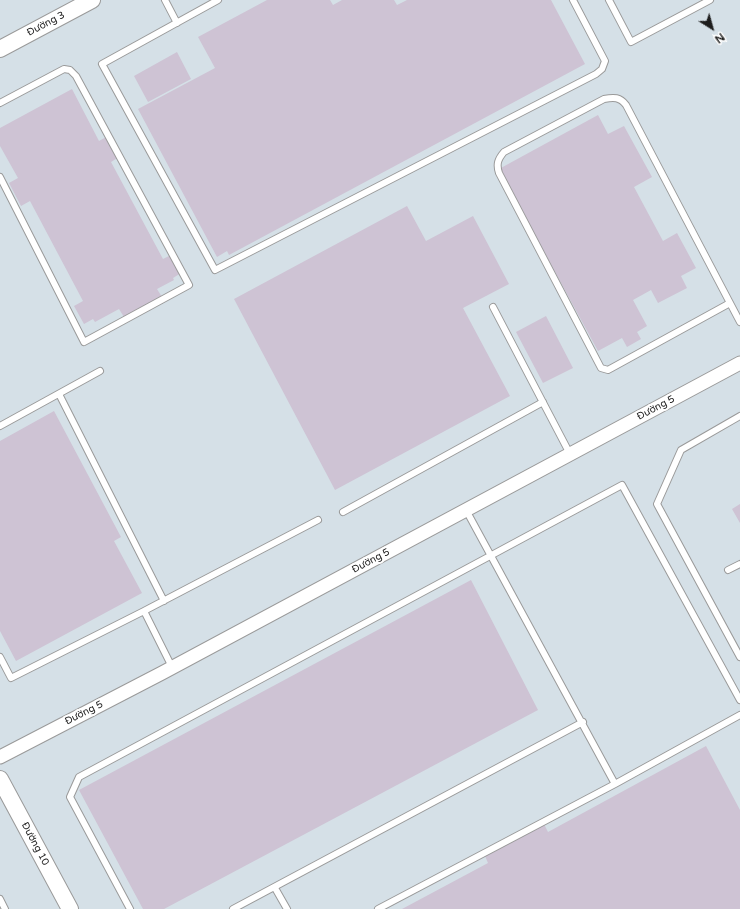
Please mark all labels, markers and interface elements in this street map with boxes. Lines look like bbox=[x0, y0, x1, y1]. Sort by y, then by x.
north arrow bbox=[692, 8, 732, 48]
street label: Đường 3 bbox=[25, 9, 67, 39]
text: N bbox=[712, 30, 727, 46]
street label: Đường 5 bbox=[635, 393, 677, 423]
street label: Đường 5 bbox=[350, 546, 392, 576]
street label: Đường 5 bbox=[63, 698, 105, 728]
street label: Đường 10 bbox=[19, 820, 51, 868]

